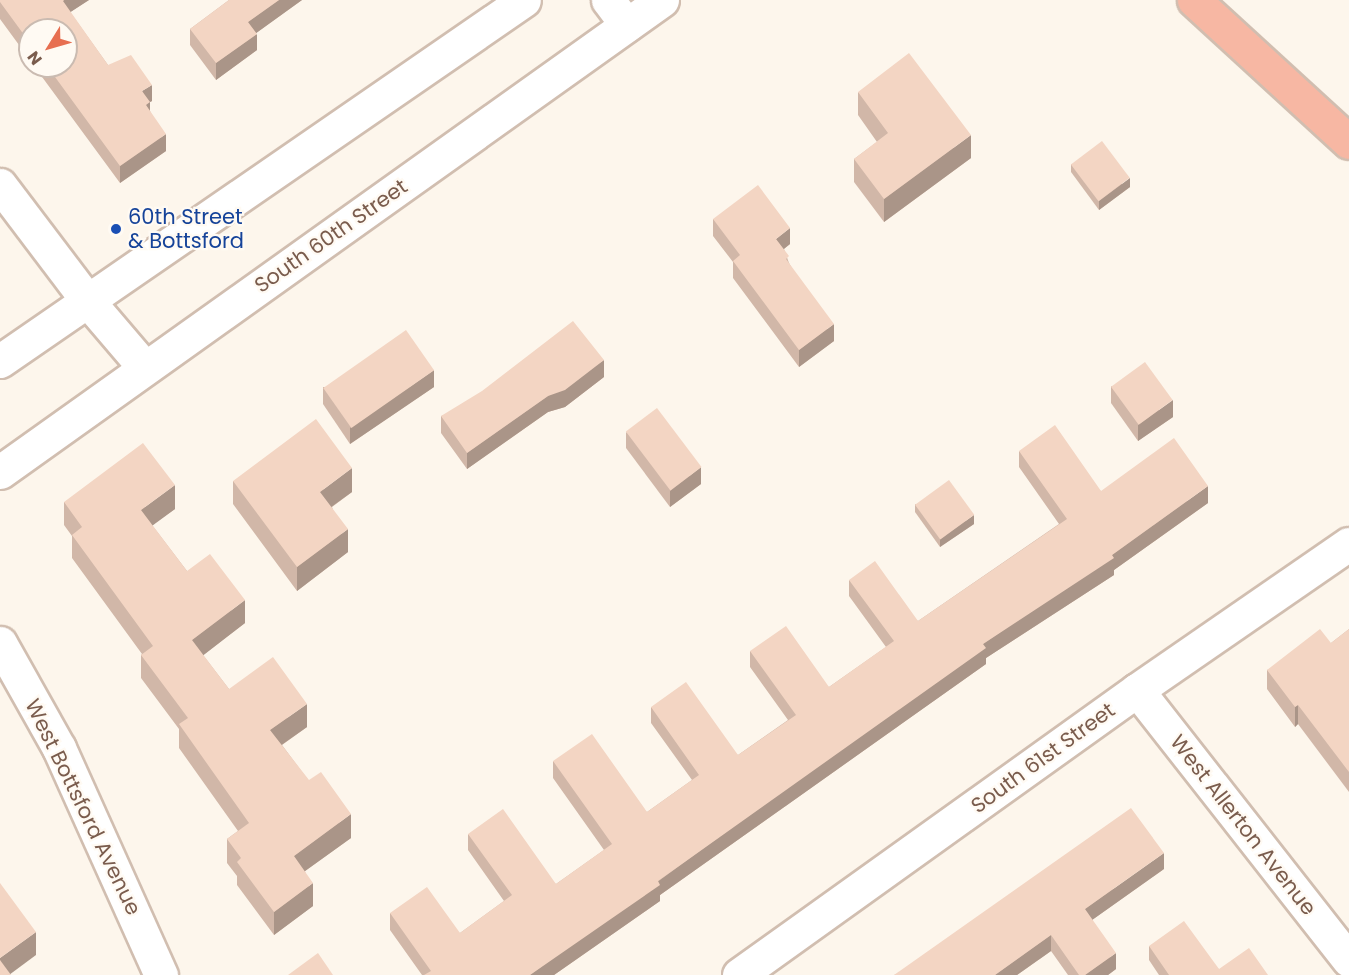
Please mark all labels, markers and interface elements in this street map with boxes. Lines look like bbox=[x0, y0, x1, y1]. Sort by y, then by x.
north arrow bbox=[18, 18, 78, 78]
text: N bbox=[22, 46, 48, 70]
street label: South 60th Street bbox=[250, 174, 412, 298]
place label: 60th Street & Bottsford bbox=[128, 204, 244, 254]
marker: 60th Street & Bottsford bbox=[109, 222, 123, 236]
street label: West Bottsford Avenue bbox=[20, 695, 146, 919]
street label: South 61st Street bbox=[966, 697, 1120, 819]
street label: West Allerton Avenue bbox=[1165, 730, 1321, 920]

